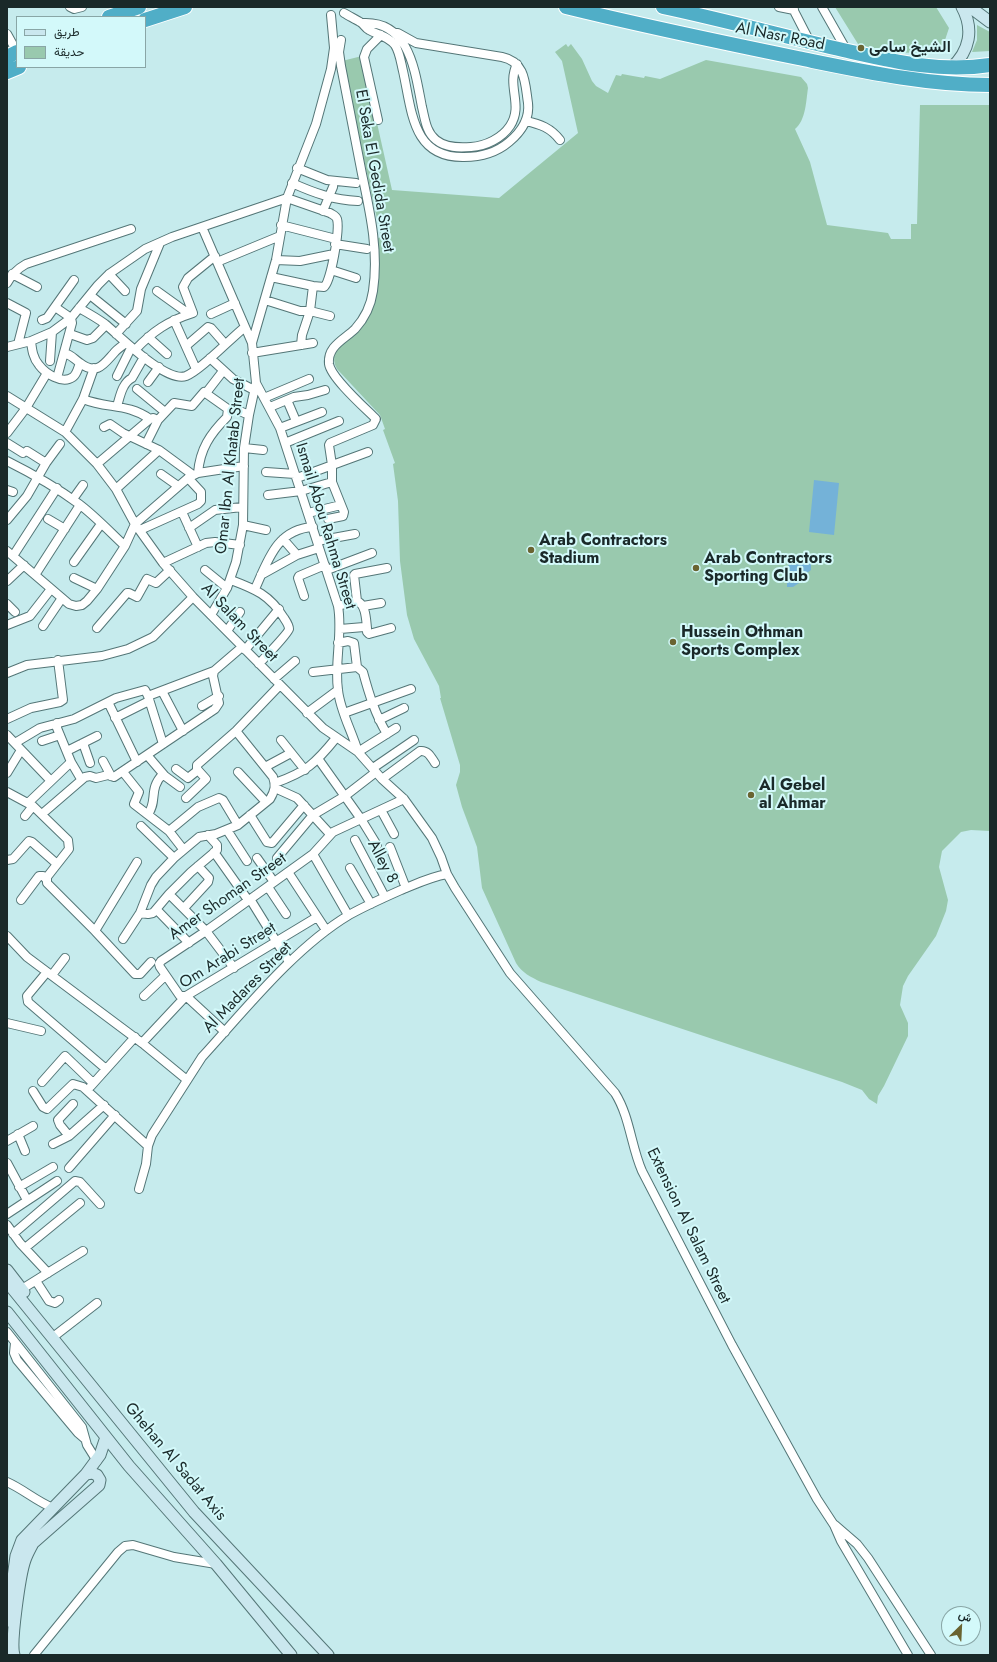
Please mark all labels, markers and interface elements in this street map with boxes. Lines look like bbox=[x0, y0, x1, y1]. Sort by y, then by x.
legend bbox=[16, 16, 146, 68]
street label: Al Nasr Road bbox=[734, 19, 826, 55]
text: طريق bbox=[54, 23, 79, 41]
place label: الشيخ سامى bbox=[869, 38, 951, 58]
text: حديقة bbox=[54, 43, 84, 61]
marker: الشيخ سامى bbox=[856, 43, 866, 53]
street label: El Seka El Gedida Street bbox=[350, 88, 398, 254]
street label: Omar Ibn Al Khatab Street bbox=[212, 377, 250, 555]
street label: Ismail Abou Rahma Street bbox=[291, 440, 359, 612]
place label: Arab Contractors Stadium bbox=[539, 531, 667, 569]
marker: Arab Contractors Stadium bbox=[526, 545, 536, 555]
place label: Arab Contractors Sporting Club bbox=[704, 549, 832, 587]
marker: Arab Contractors Sporting Club bbox=[691, 563, 701, 573]
street label: Al Salam Street bbox=[197, 580, 281, 666]
place label: Hussein Othman Sports Complex bbox=[681, 623, 803, 661]
marker: Hussein Othman Sports Complex bbox=[668, 637, 678, 647]
place label: Al Gebel al Ahmar bbox=[759, 776, 826, 814]
marker: Al Gebel al Ahmar bbox=[746, 790, 756, 800]
street label: Alley 8 bbox=[363, 837, 401, 887]
street label: Amer Shoman Street bbox=[166, 849, 290, 945]
street label: Om Arabi Street bbox=[176, 919, 280, 993]
street label: Al Madares Street bbox=[200, 938, 296, 1038]
street label: Extension Al Salam Street bbox=[642, 1145, 734, 1307]
street label: Ghehan Al Sadat Axis bbox=[120, 1399, 230, 1525]
north arrow bbox=[941, 1606, 981, 1646]
text: ش bbox=[956, 1606, 975, 1626]

